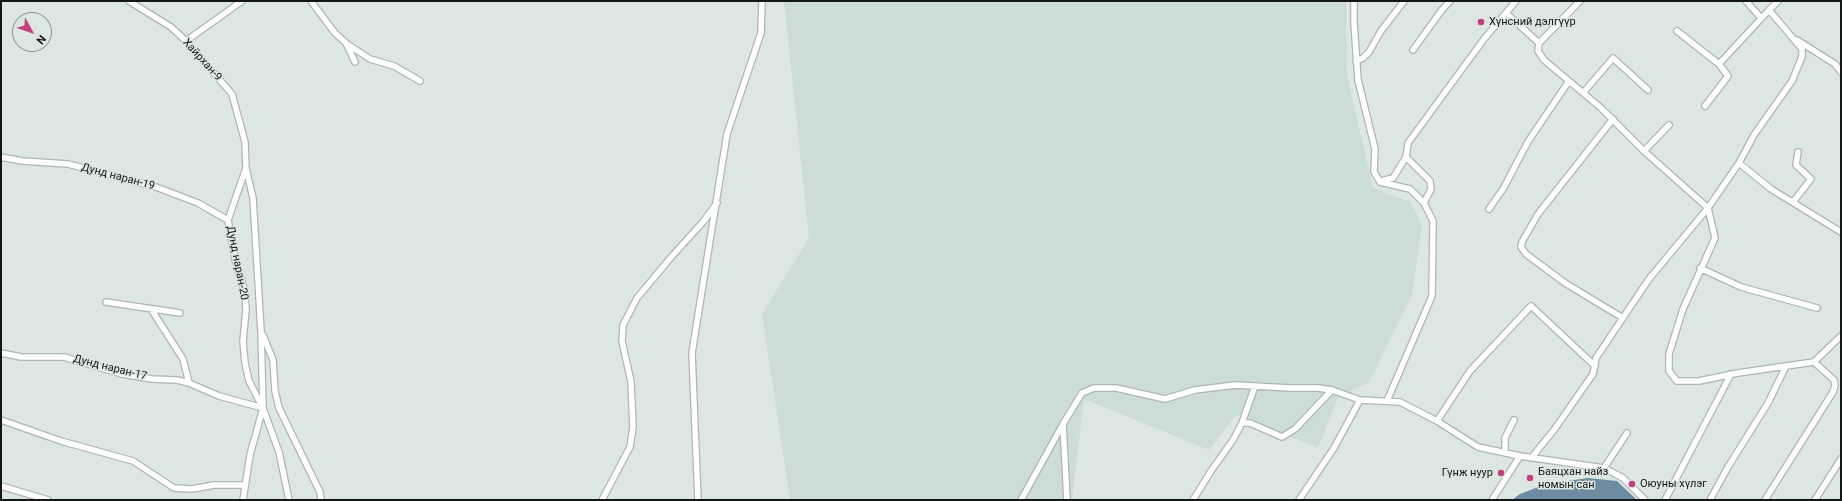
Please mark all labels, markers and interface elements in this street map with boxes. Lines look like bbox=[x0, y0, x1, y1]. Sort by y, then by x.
north arrow bbox=[12, 12, 52, 52]
place label: Хүнсний дэлгүүр bbox=[1489, 15, 1576, 29]
marker: Хүнсний дэлгүүр bbox=[1476, 17, 1486, 27]
text: N bbox=[33, 32, 48, 47]
street label: Хайрхан-9 bbox=[180, 36, 224, 84]
street label: Дунд наран-19 bbox=[80, 161, 156, 193]
street label: Дунд наран-20 bbox=[223, 225, 251, 301]
street label: Дунд наран-17 bbox=[72, 352, 148, 384]
place label: Баяцхан найз номын сан bbox=[1538, 465, 1608, 491]
place label: Гүнж нуур bbox=[1442, 466, 1493, 480]
marker: Гүнж нуур bbox=[1496, 468, 1506, 478]
marker: Баяцхан найз номын сан bbox=[1525, 473, 1535, 483]
place label: Оюуны хүлэг bbox=[1640, 477, 1707, 491]
marker: Оюуны хүлэг bbox=[1627, 479, 1637, 489]

